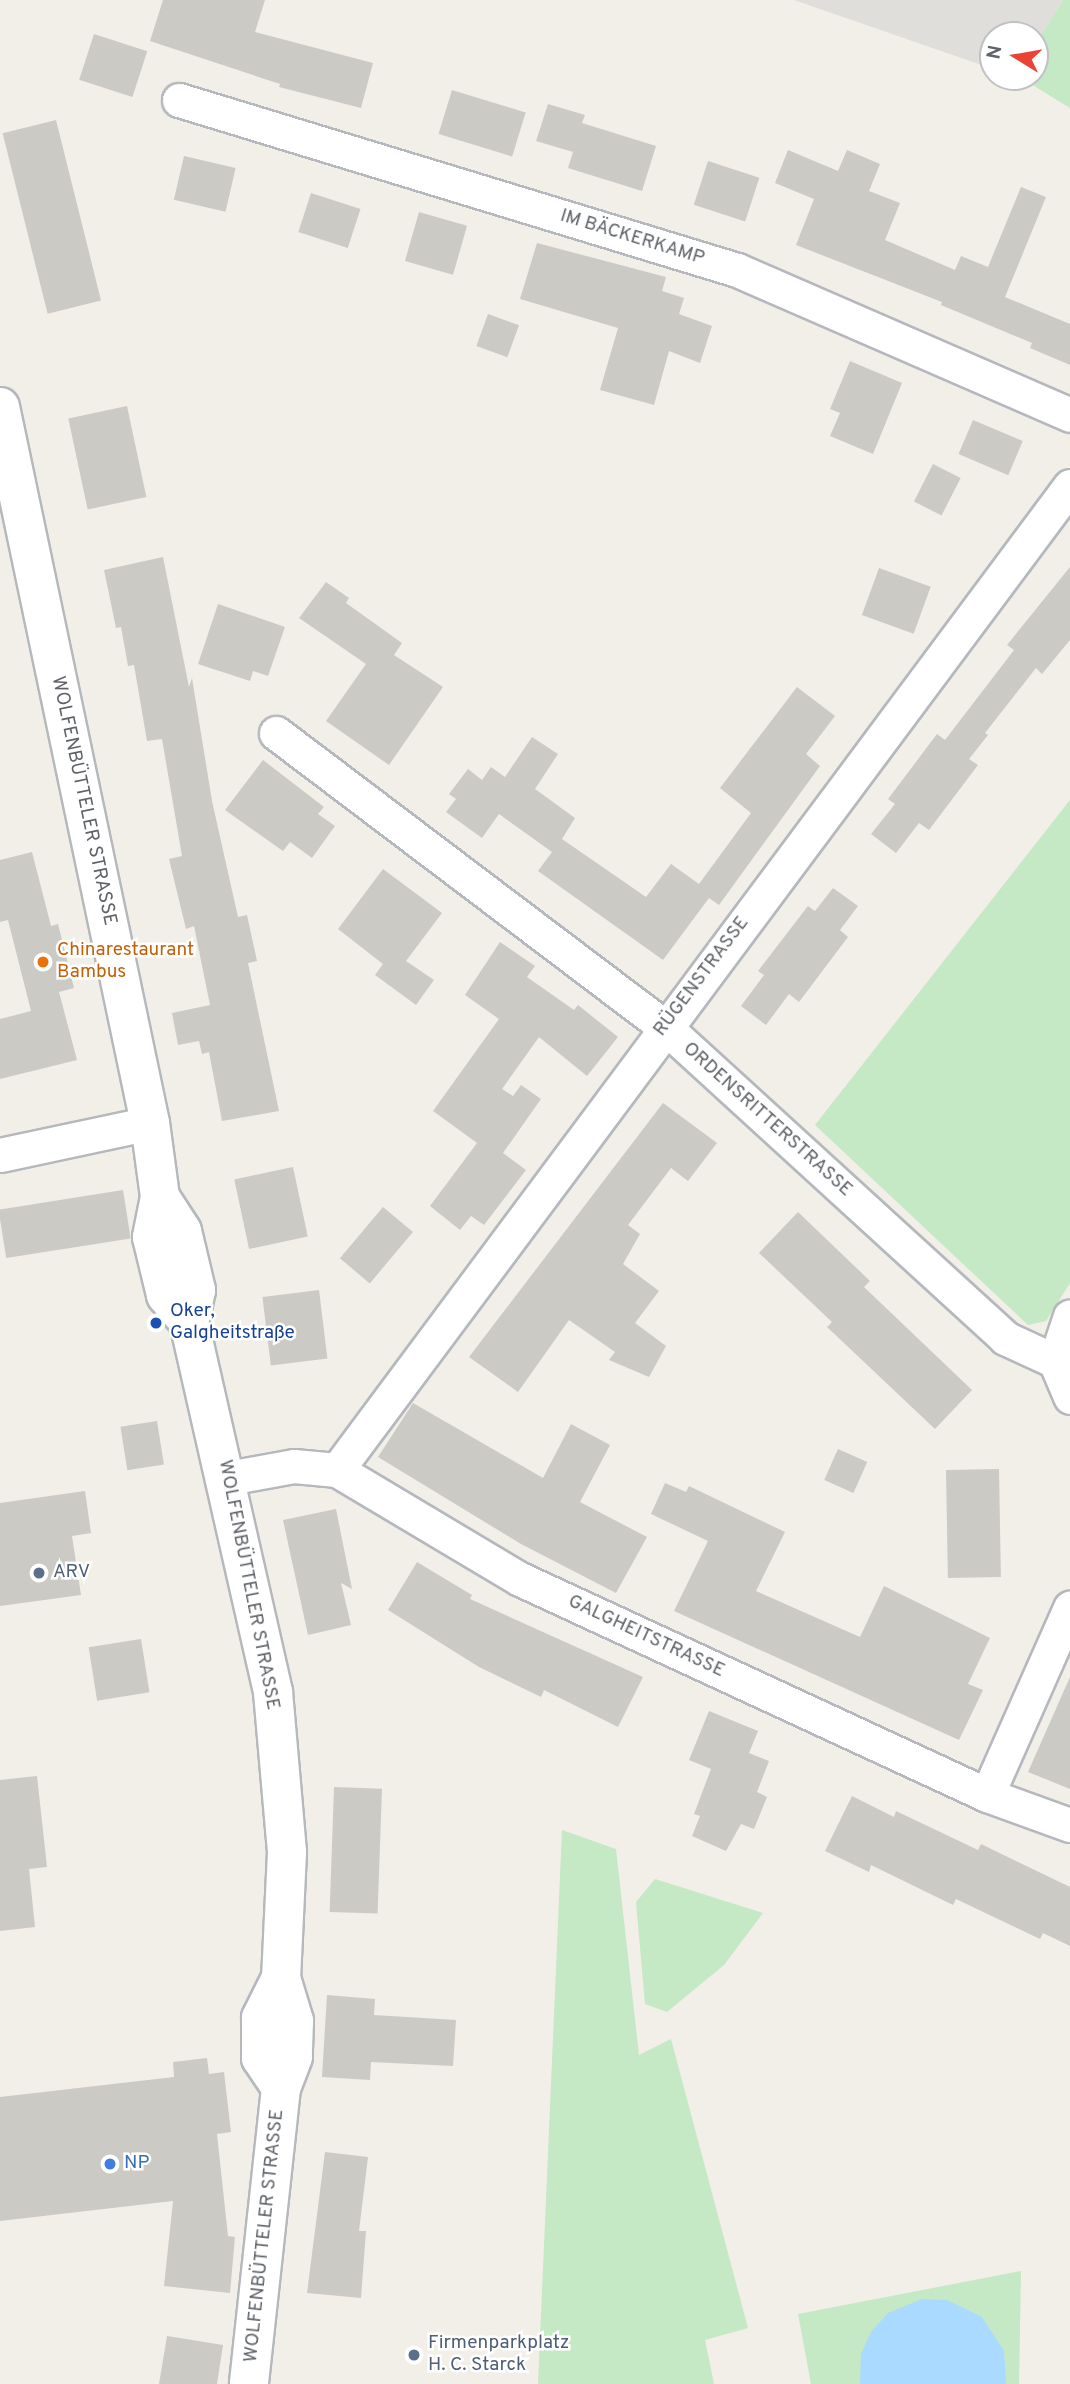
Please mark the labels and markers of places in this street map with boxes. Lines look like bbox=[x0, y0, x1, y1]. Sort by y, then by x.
place label: Chinarestaurant Bambus bbox=[57, 940, 194, 984]
marker: Chinarestaurant Bambus bbox=[35, 954, 51, 970]
place label: Oker, Galgheitstraße bbox=[170, 1301, 295, 1345]
marker: Oker, Galgheitstraße bbox=[148, 1315, 164, 1331]
place label: ARV bbox=[53, 1562, 90, 1584]
marker: ARV bbox=[31, 1565, 47, 1581]
place label: NP bbox=[124, 2153, 149, 2175]
marker: NP bbox=[102, 2156, 118, 2172]
place label: Firmenparkplatz H. C. Starck bbox=[428, 2333, 569, 2377]
marker: Firmenparkplatz H. C. Starck bbox=[406, 2347, 422, 2363]

